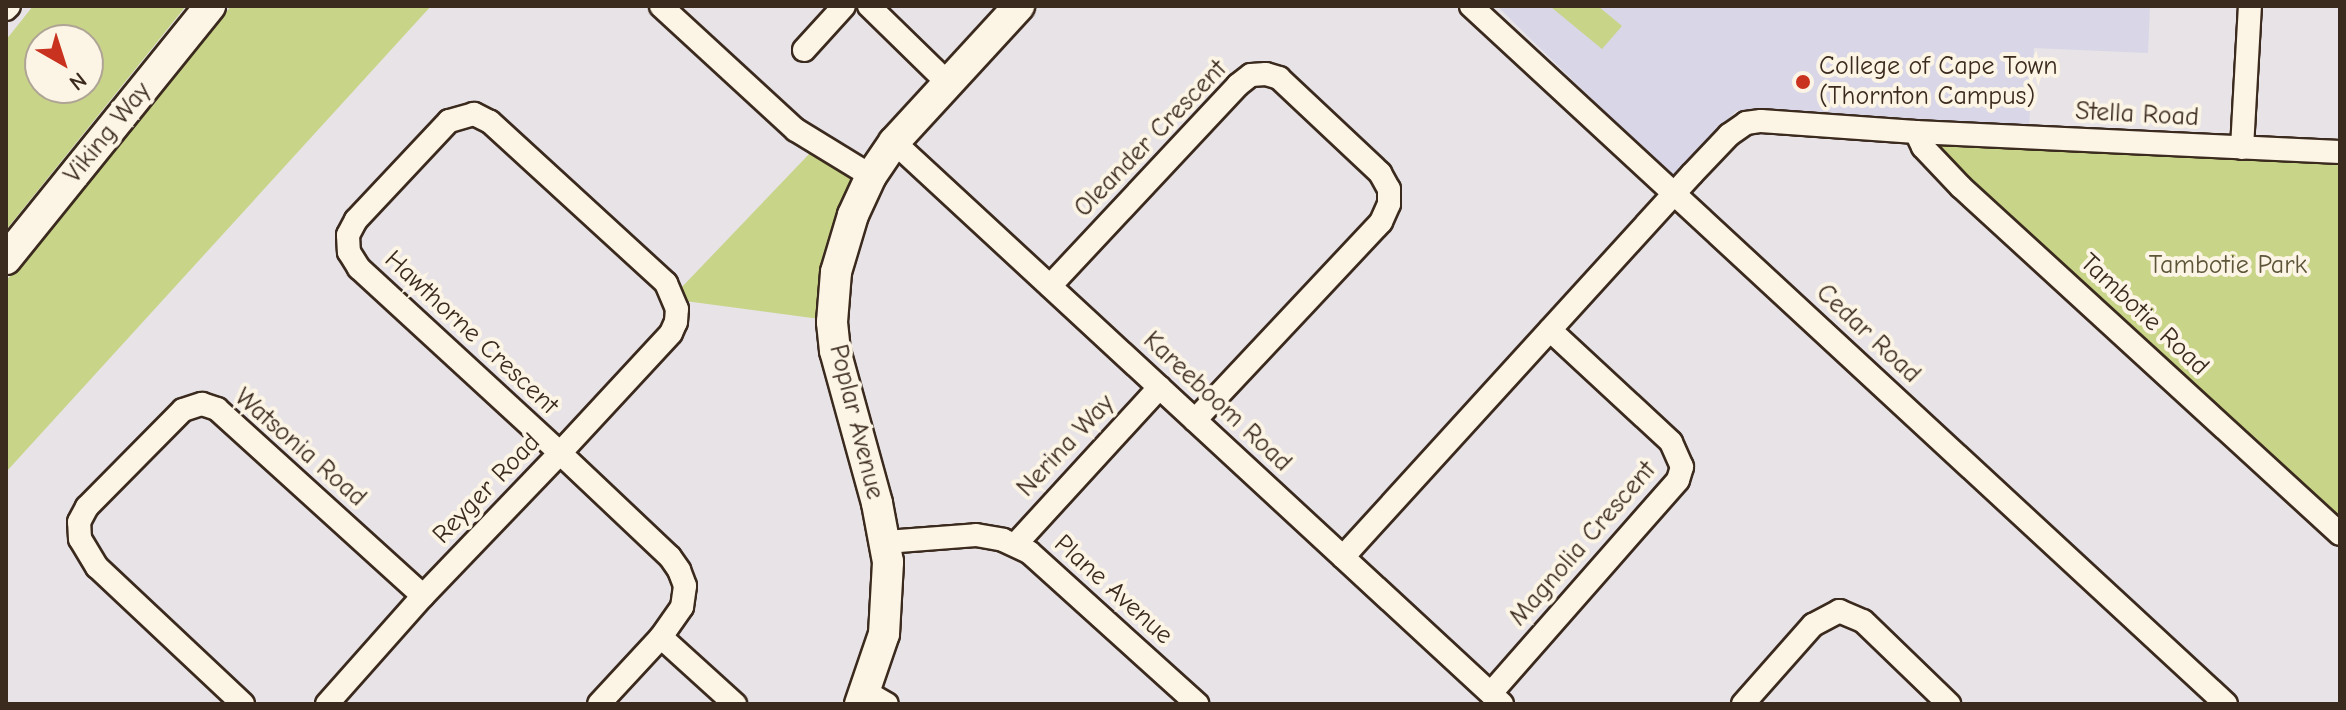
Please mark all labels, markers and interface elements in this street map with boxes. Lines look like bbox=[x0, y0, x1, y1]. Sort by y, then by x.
north arrow bbox=[24, 24, 104, 104]
place label: College of Cape Town (Thornton Campus) bbox=[1819, 51, 2058, 112]
street label: Oleander Crescent bbox=[1068, 54, 1234, 224]
text: N bbox=[64, 66, 92, 96]
marker: College of Cape Town (Thornton Campus) bbox=[1794, 73, 1812, 91]
street label: Viking Way bbox=[58, 76, 158, 190]
street label: Stella Road bbox=[2074, 96, 2200, 134]
street label: Hawthorne Crescent bbox=[378, 244, 564, 422]
street label: Tambotie Road bbox=[2073, 247, 2215, 383]
park label: Tambotie Park bbox=[2149, 250, 2307, 282]
street label: Cedar Road bbox=[1809, 278, 1927, 390]
street label: Kareeboom Road bbox=[1136, 325, 1298, 479]
street label: Poplar Avenue bbox=[822, 341, 890, 503]
street label: Watsonia Road bbox=[228, 382, 372, 514]
street label: Nerina Way bbox=[1011, 388, 1121, 504]
street label: Reyger Road bbox=[427, 427, 547, 551]
street label: Magnolia Crescent bbox=[1503, 455, 1663, 633]
street label: Plane Avenue bbox=[1047, 529, 1179, 651]

